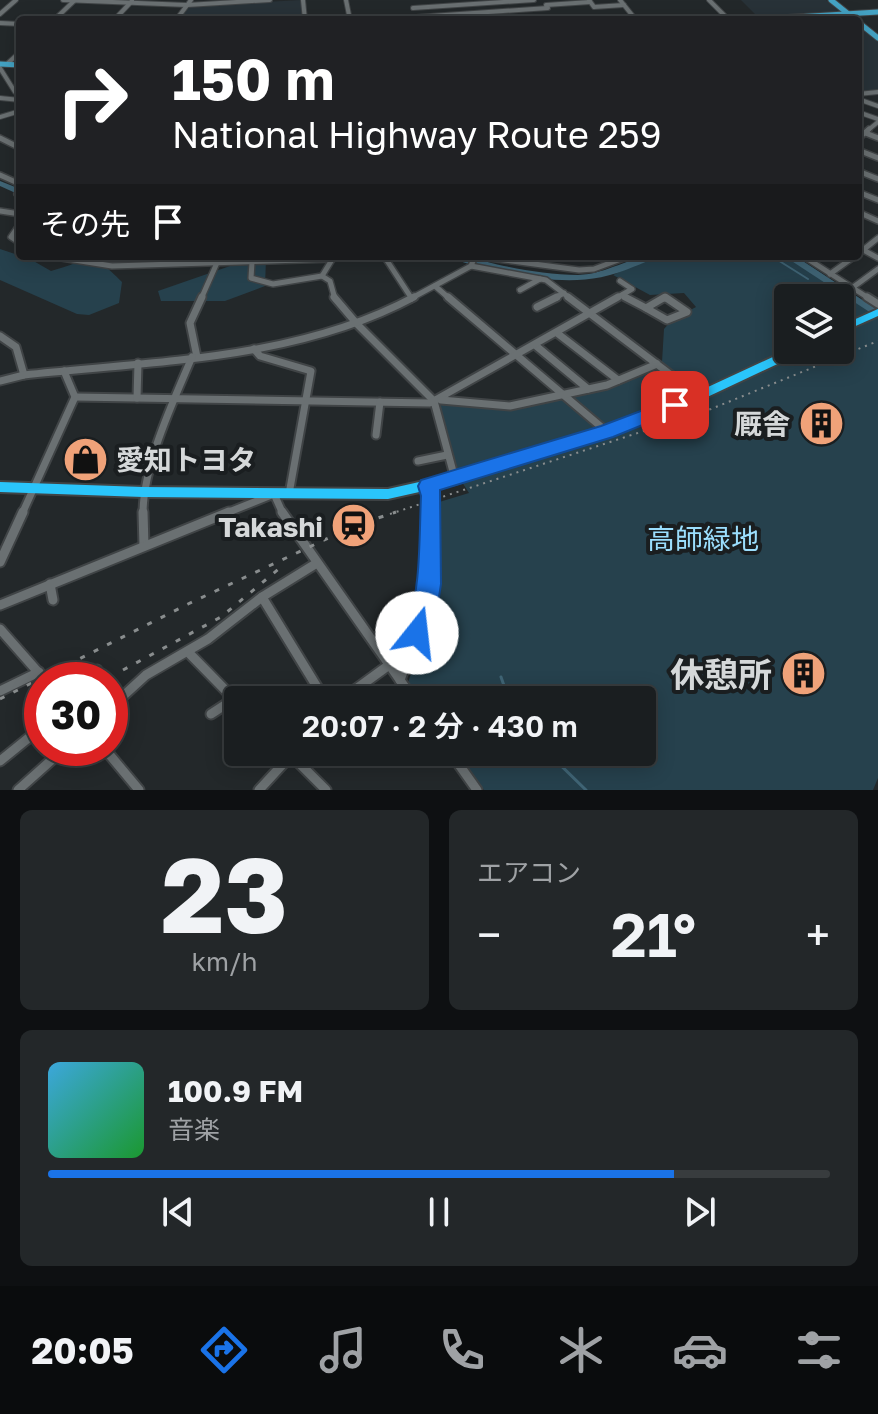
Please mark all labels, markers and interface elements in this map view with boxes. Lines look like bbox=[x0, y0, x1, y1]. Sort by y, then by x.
text: 150 m bbox=[172, 45, 334, 112]
icon: right bbox=[40, 48, 144, 152]
text: National Highway Route 259 bbox=[172, 113, 661, 156]
icon: arrive bbox=[146, 200, 190, 244]
text: その先 bbox=[40, 206, 130, 242]
map controls bbox=[774, 284, 854, 364]
button: layers bbox=[774, 284, 854, 364]
pin bbox=[641, 371, 709, 439]
icon: arrive bbox=[653, 383, 697, 427]
building icon: 厩舎 bbox=[797, 399, 845, 447]
place label: 厩舎 bbox=[734, 407, 790, 440]
shop icon: 愛知トヨタ bbox=[61, 435, 109, 483]
place label: 愛知トヨタ bbox=[116, 443, 256, 476]
station icon: Takashi bbox=[330, 502, 378, 550]
place label: Takashi bbox=[218, 510, 323, 543]
park label: 高師緑地 bbox=[647, 522, 759, 555]
position arrow bbox=[375, 591, 459, 675]
building icon: 休憩所 bbox=[779, 650, 827, 698]
place label: 休憩所 bbox=[670, 654, 772, 694]
speed limit sign: 30 bbox=[24, 662, 128, 766]
text: 20:07 · 2 分 · 430 m bbox=[302, 708, 578, 744]
text: 23 bbox=[161, 831, 288, 956]
text: エアコン bbox=[477, 857, 581, 888]
text: 21° bbox=[611, 898, 696, 970]
text: − bbox=[477, 908, 501, 961]
text: + bbox=[806, 908, 830, 961]
text: km/h bbox=[191, 946, 258, 977]
text: 100.9 FM bbox=[168, 1073, 303, 1109]
text: 音楽 bbox=[168, 1114, 220, 1145]
icon: previous bbox=[156, 1190, 200, 1234]
icon: pause bbox=[417, 1190, 461, 1234]
icon: next bbox=[678, 1190, 722, 1234]
icon: directions bbox=[196, 1322, 252, 1378]
icon: music bbox=[315, 1322, 371, 1378]
icon: phone bbox=[434, 1322, 490, 1378]
icon: climate bbox=[553, 1322, 609, 1378]
icon: car bbox=[672, 1322, 728, 1378]
icon: filters bbox=[791, 1322, 847, 1378]
text: 20:05 bbox=[31, 1329, 134, 1372]

